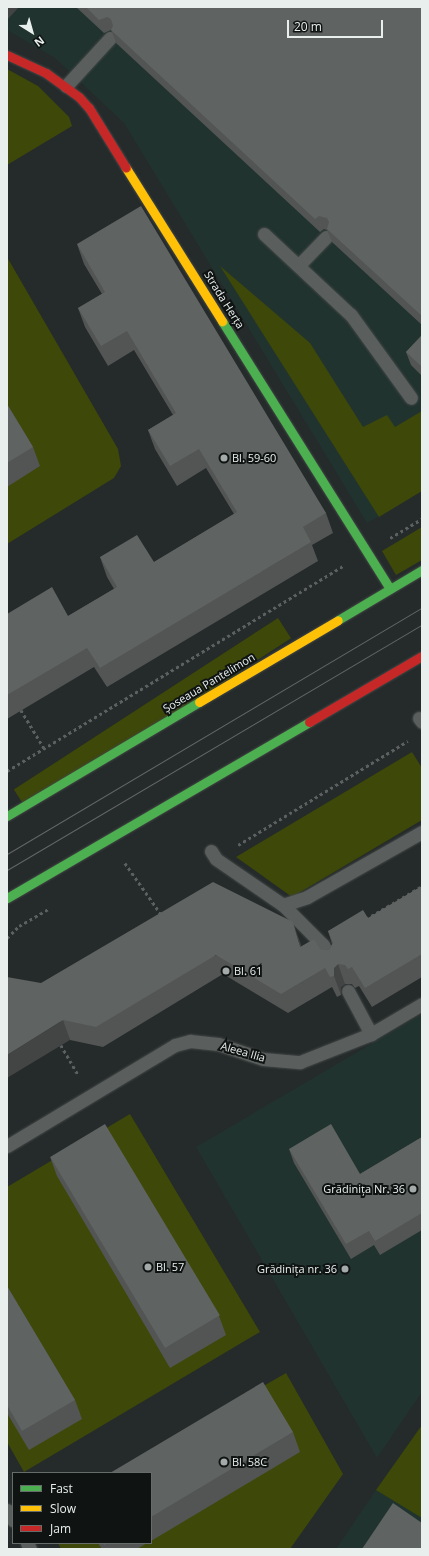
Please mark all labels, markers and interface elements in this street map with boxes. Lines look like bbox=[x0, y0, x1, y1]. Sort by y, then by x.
north arrow bbox=[12, 12, 52, 52]
scale bar bbox=[289, 12, 385, 38]
text: 20 m bbox=[294, 18, 322, 35]
text: N bbox=[31, 33, 48, 51]
street label: Strada Herța bbox=[201, 269, 247, 331]
place label: Bl. 59-60 bbox=[232, 451, 276, 465]
marker: Bl. 59-60 bbox=[219, 453, 229, 463]
street label: Șoseaua Pantelimon bbox=[161, 650, 257, 716]
place label: Bl. 61 bbox=[234, 964, 262, 978]
marker: Bl. 61 bbox=[221, 966, 231, 976]
street label: Aleea Ilia bbox=[219, 1039, 267, 1065]
place label: Grădinița Nr. 36 bbox=[323, 1182, 405, 1196]
marker: Grădinița Nr. 36 bbox=[408, 1184, 418, 1194]
place label: Bl. 57 bbox=[156, 1260, 184, 1274]
marker: Bl. 57 bbox=[143, 1262, 153, 1272]
place label: Grădinița nr. 36 bbox=[257, 1262, 337, 1276]
marker: Grădinița nr. 36 bbox=[340, 1264, 350, 1274]
place label: Bl. 58C bbox=[232, 1455, 267, 1469]
marker: Bl. 58C bbox=[219, 1457, 229, 1467]
legend bbox=[12, 1472, 152, 1544]
text: Fast bbox=[50, 1480, 73, 1497]
text: Slow bbox=[50, 1500, 76, 1517]
text: Jam bbox=[50, 1520, 71, 1537]

